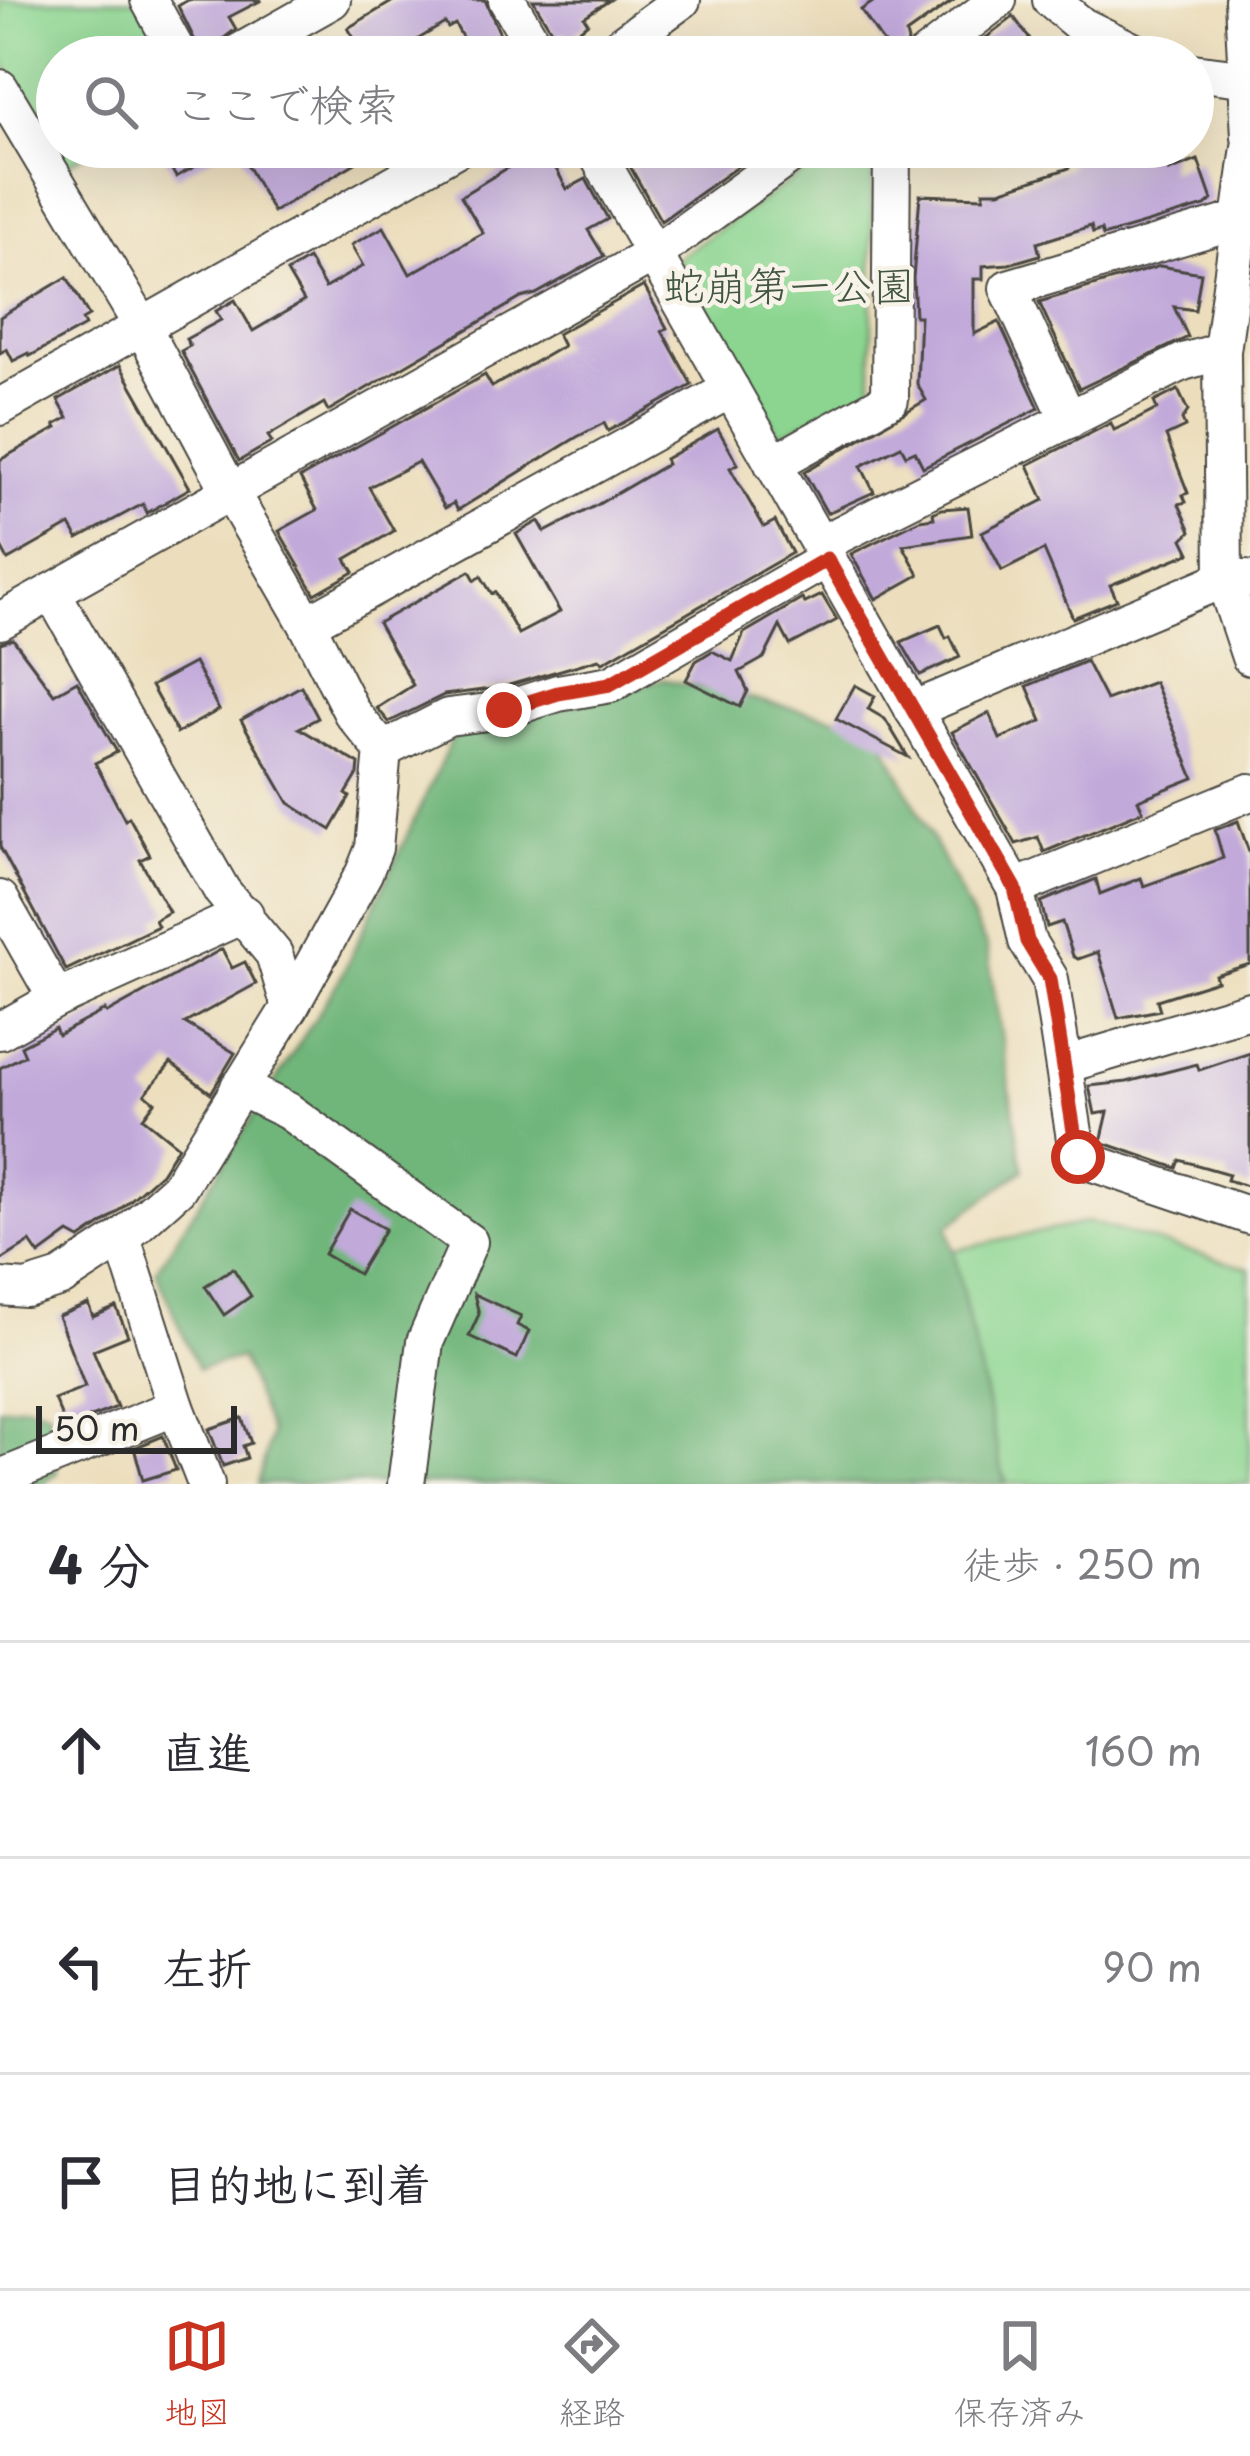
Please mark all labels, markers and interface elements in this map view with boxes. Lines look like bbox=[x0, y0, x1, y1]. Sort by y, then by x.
search box bbox=[36, 36, 1214, 168]
text: ここで検索 bbox=[174, 68, 399, 136]
icon: search bbox=[78, 69, 144, 135]
park label: 蛇崩第一公園 bbox=[663, 252, 915, 315]
route end bbox=[477, 683, 531, 737]
route start bbox=[1051, 1130, 1105, 1184]
scale bar bbox=[36, 1400, 237, 1453]
text: 50 m bbox=[54, 1402, 140, 1452]
text: 4 分 bbox=[48, 1524, 150, 1601]
text: 徒歩 · 250 m bbox=[963, 1533, 1202, 1592]
text: 直進 bbox=[162, 1716, 252, 1784]
icon: ahead bbox=[48, 1717, 114, 1783]
text: 160 m bbox=[1085, 1720, 1202, 1779]
text: 左折 bbox=[162, 1932, 252, 2000]
icon: left bbox=[48, 1933, 114, 1999]
text: 90 m bbox=[1102, 1936, 1202, 1995]
text: 目的地に到着 bbox=[162, 2148, 432, 2216]
icon: arrive bbox=[48, 2149, 114, 2215]
tab: 地図 bbox=[164, 2313, 230, 2435]
tab: 経路 bbox=[559, 2313, 625, 2435]
tab: 保存済み bbox=[954, 2313, 1086, 2435]

